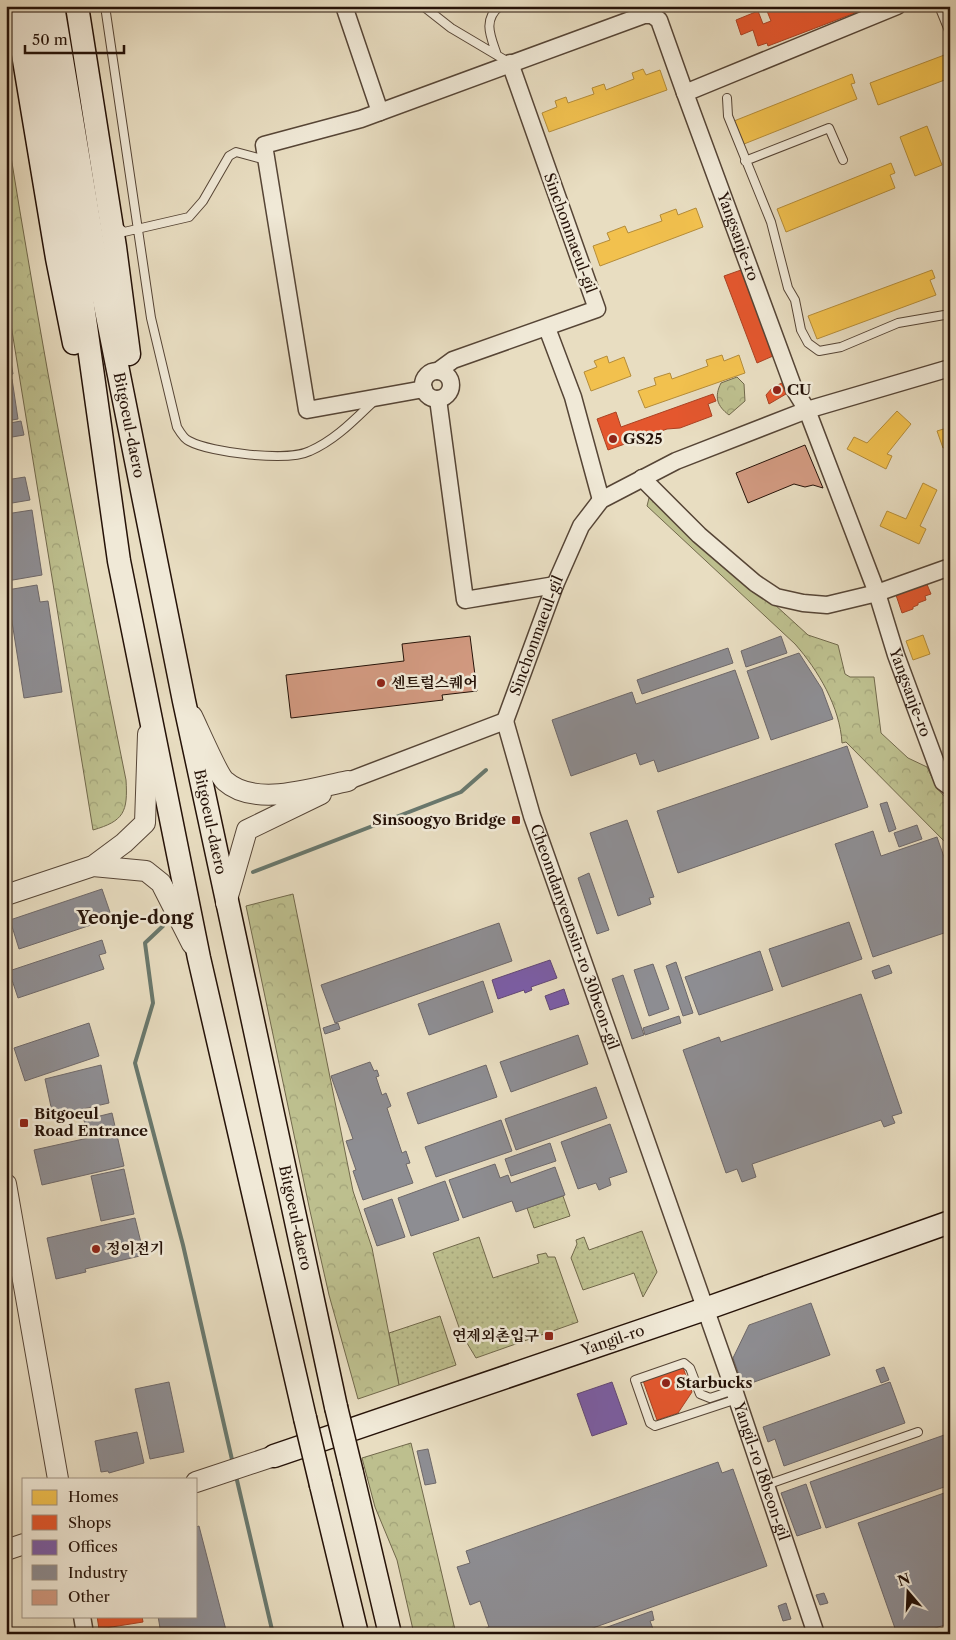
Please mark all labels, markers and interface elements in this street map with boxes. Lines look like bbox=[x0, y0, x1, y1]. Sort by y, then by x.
scale bar bbox=[25, 22, 124, 54]
text: 50 m bbox=[32, 30, 68, 49]
street label: Sinchonmaeul-gil bbox=[540, 170, 601, 296]
street label: Yangsanje-ro bbox=[713, 188, 763, 283]
street label: Bitgoeul-daero bbox=[110, 371, 149, 479]
place label: CU bbox=[787, 380, 811, 399]
marker: CU bbox=[771, 384, 783, 396]
place label: GS25 bbox=[623, 429, 662, 448]
marker: GS25 bbox=[607, 433, 619, 445]
street label: Sinchonmaeul-gil bbox=[505, 572, 567, 698]
street label: Yangsanje-ro bbox=[885, 645, 935, 739]
place label: 센트럴스퀘어 bbox=[391, 673, 478, 692]
marker: 센트럴스퀘어 bbox=[375, 677, 387, 689]
street label: Bitgoeul-daero bbox=[190, 767, 231, 876]
place label: Sinsoogyo Bridge bbox=[372, 810, 506, 829]
marker: Sinsoogyo Bridge bbox=[510, 814, 522, 826]
street label: Cheomdanyeonsin-ro 30beon-gil bbox=[527, 821, 624, 1053]
district label: Yeonje-dong bbox=[76, 907, 194, 929]
place label: Bitgoeul Road Entrance bbox=[34, 1104, 148, 1140]
marker: Bitgoeul Road Entrance bbox=[18, 1117, 30, 1129]
street label: Bitgoeul-daero bbox=[275, 1163, 316, 1272]
place label: 정이전기 bbox=[106, 1239, 164, 1258]
marker: 정이전기 bbox=[90, 1243, 102, 1255]
street label: Yangil-ro bbox=[578, 1320, 647, 1360]
place label: 연제외촌입구 bbox=[452, 1326, 539, 1345]
marker: 연제외촌입구 bbox=[543, 1330, 555, 1342]
place label: Starbucks bbox=[676, 1373, 752, 1392]
marker: Starbucks bbox=[660, 1377, 672, 1389]
street label: Yangil-ro 18beon-gil bbox=[729, 1398, 794, 1543]
legend bbox=[22, 1478, 198, 1618]
text: Homes bbox=[68, 1487, 119, 1506]
text: Shops bbox=[68, 1513, 111, 1532]
text: Offices bbox=[68, 1537, 118, 1556]
text: Industry bbox=[68, 1563, 128, 1582]
north arrow bbox=[884, 1568, 934, 1618]
text: N bbox=[895, 1569, 912, 1590]
text: Other bbox=[68, 1587, 111, 1606]

